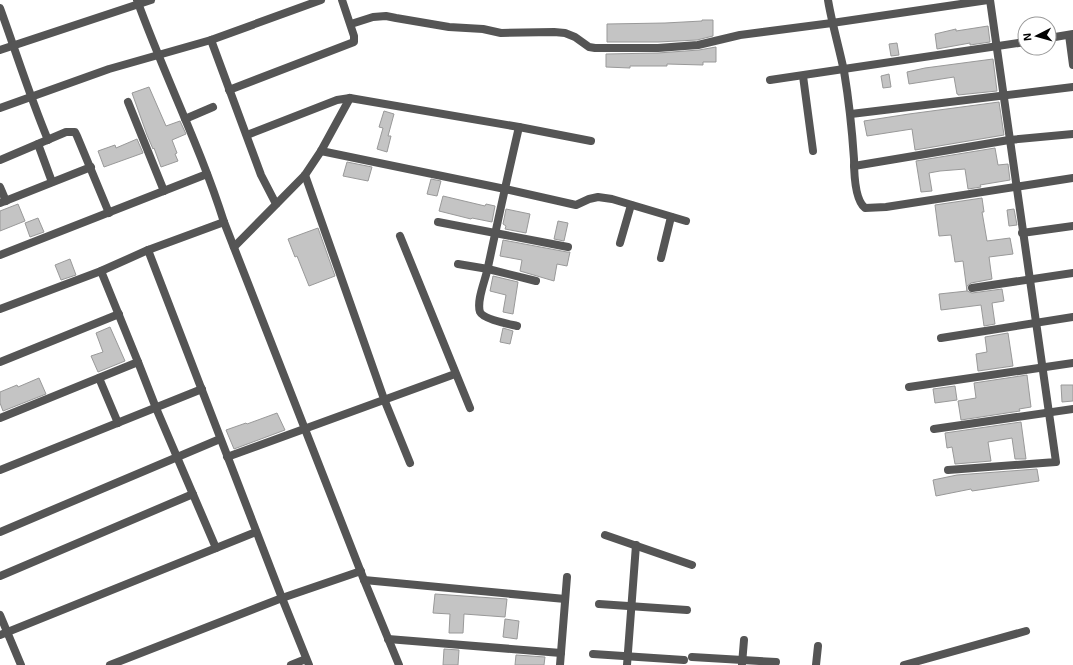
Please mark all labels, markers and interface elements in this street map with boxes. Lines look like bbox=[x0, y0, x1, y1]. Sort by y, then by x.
north arrow bbox=[1017, 16, 1057, 56]
text: N bbox=[1020, 32, 1033, 42]

